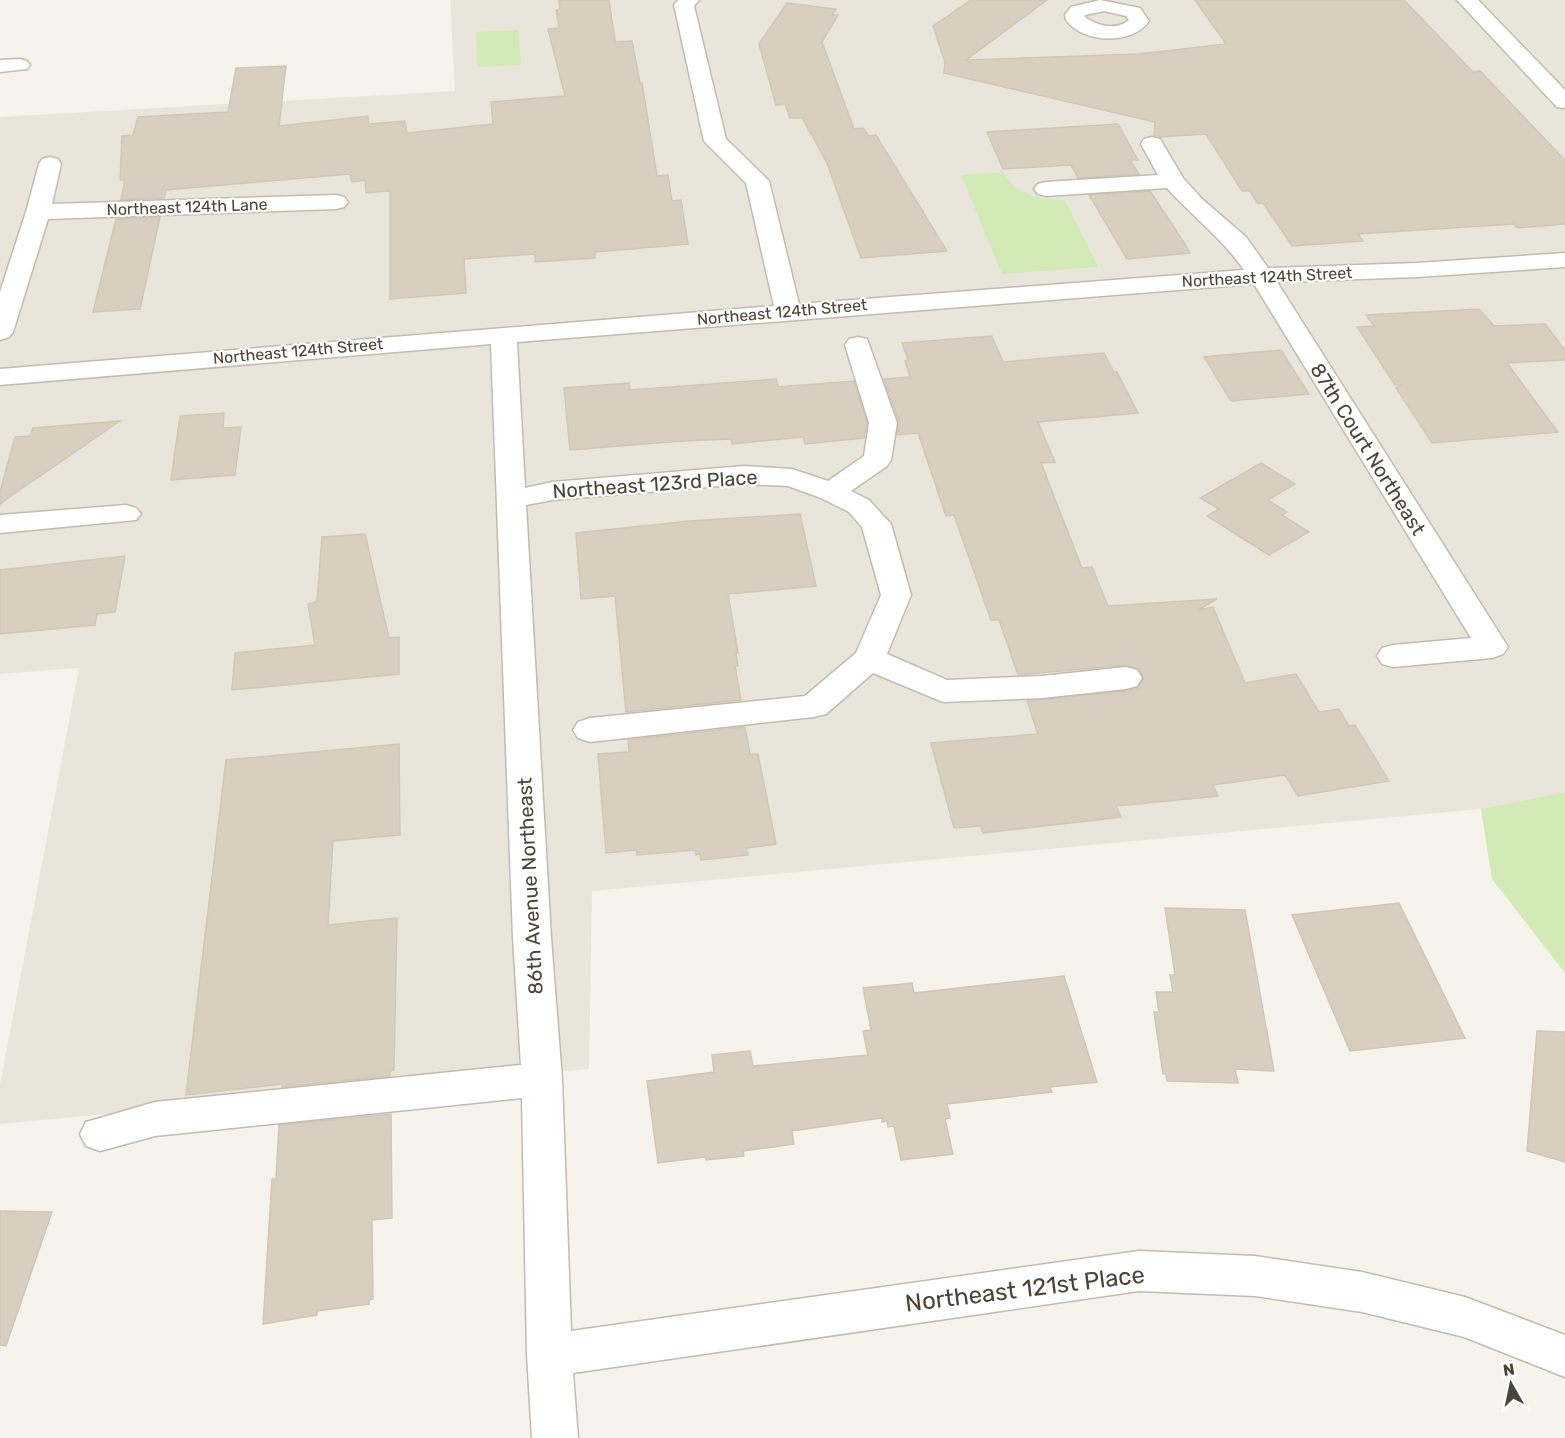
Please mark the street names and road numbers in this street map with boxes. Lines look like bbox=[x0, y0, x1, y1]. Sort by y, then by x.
street label: Northeast 124th Lane bbox=[106, 195, 268, 219]
street label: Northeast 124th Street bbox=[1181, 263, 1353, 291]
street label: Northeast 124th Street bbox=[696, 295, 868, 329]
street label: Northeast 124th Street bbox=[212, 334, 384, 368]
street label: 87th Court Northeast bbox=[1305, 359, 1431, 540]
street label: Northeast 123rd Place bbox=[552, 465, 758, 503]
street label: 86th Avenue Northeast bbox=[512, 777, 548, 995]
street label: Northeast 121st Place bbox=[904, 1260, 1146, 1318]

